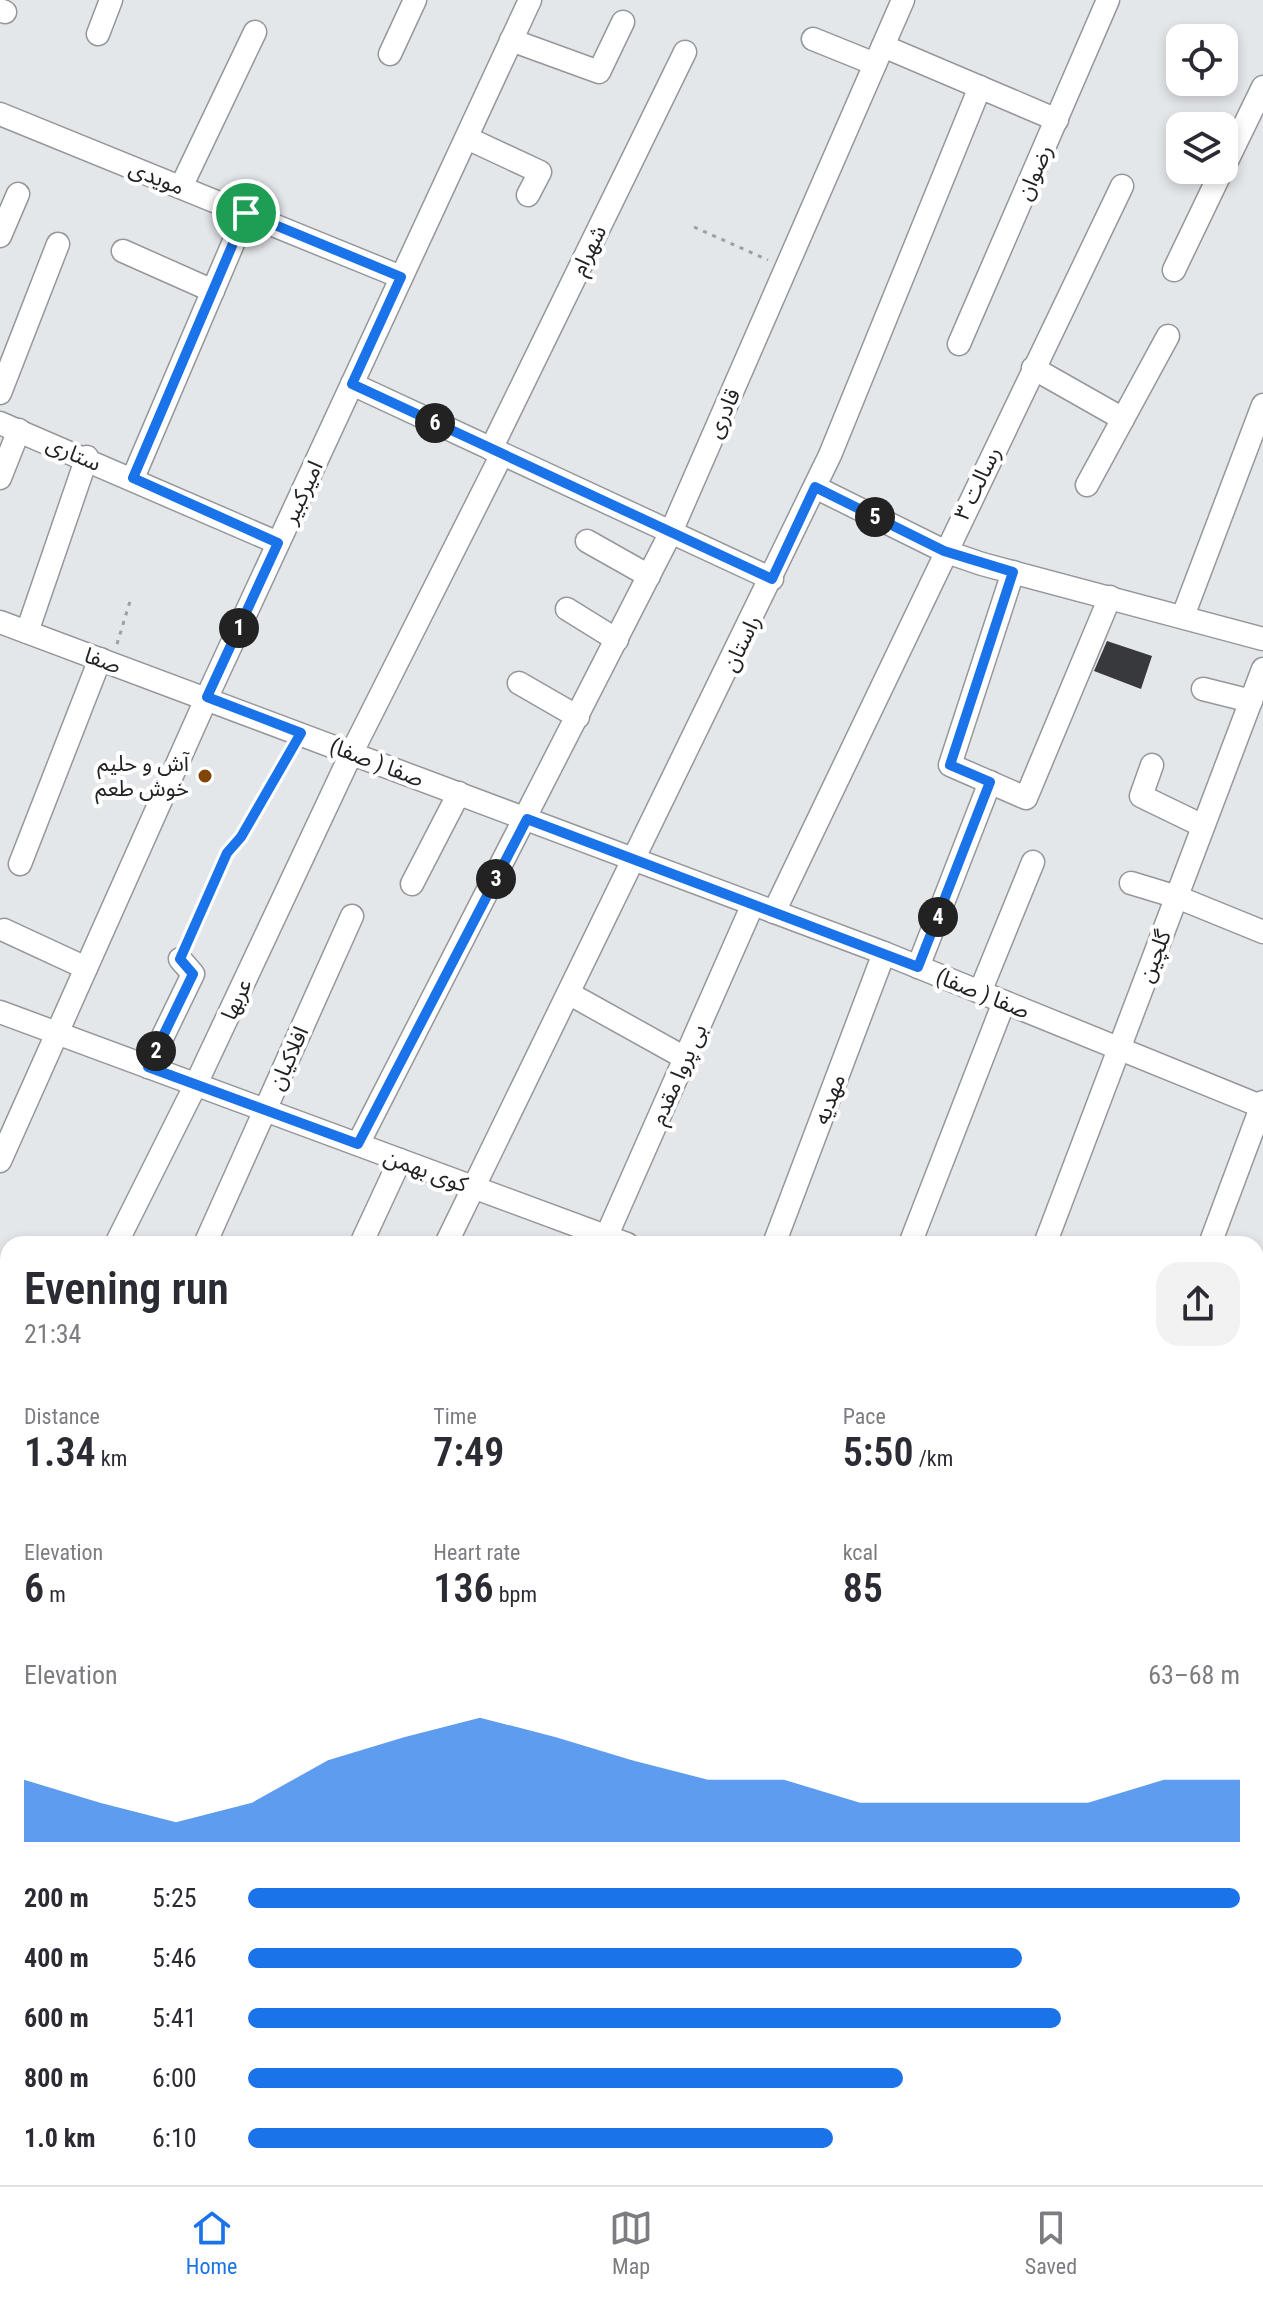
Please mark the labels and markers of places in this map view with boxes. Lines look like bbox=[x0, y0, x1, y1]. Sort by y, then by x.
pin bbox=[212, 179, 280, 247]
pin: 6 bbox=[415, 403, 455, 443]
pin: 5 bbox=[855, 497, 895, 537]
pin: 1 bbox=[219, 608, 259, 648]
place label: آش و حلیم خوش طعم bbox=[95, 751, 191, 805]
marker: آش و حلیم خوش طعم bbox=[196, 767, 214, 785]
pin: 3 bbox=[476, 859, 516, 899]
pin: 4 bbox=[918, 897, 958, 937]
pin: 2 bbox=[136, 1031, 176, 1071]

